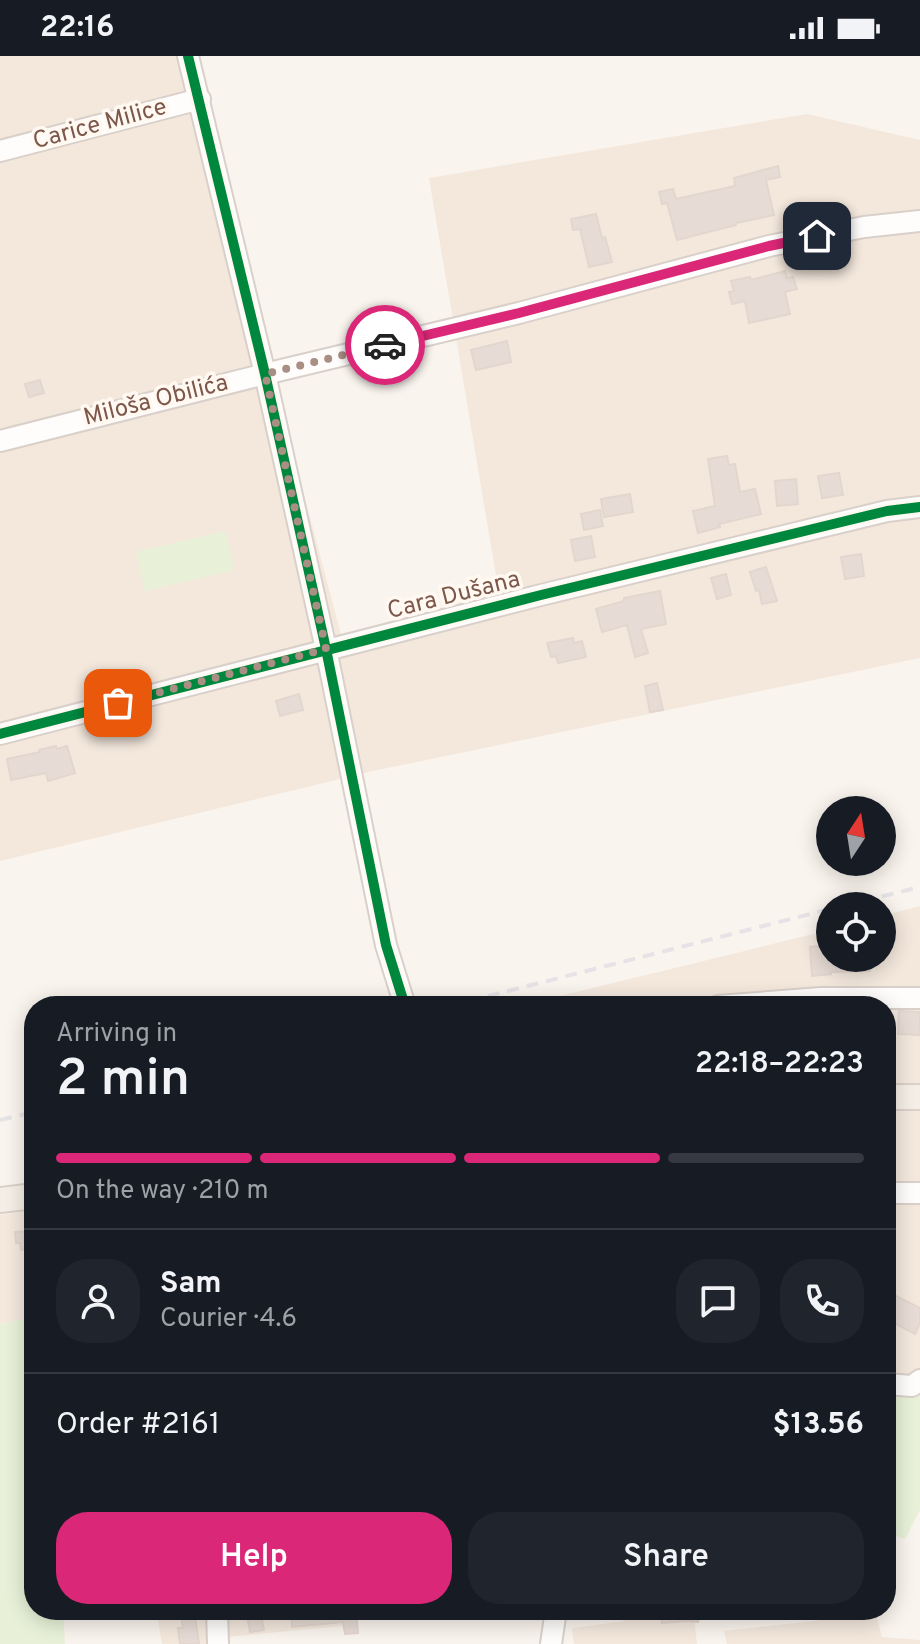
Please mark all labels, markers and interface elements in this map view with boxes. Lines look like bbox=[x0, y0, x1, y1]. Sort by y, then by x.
text: 22:16 bbox=[40, 10, 114, 47]
street label: Carice Milice bbox=[30, 93, 170, 157]
pin bbox=[783, 202, 851, 270]
icon: home bbox=[795, 214, 839, 258]
courier bbox=[345, 305, 425, 385]
icon: car bbox=[363, 323, 407, 367]
street label: Miloša Obilića bbox=[81, 369, 231, 433]
street label: Cara Dušana bbox=[385, 565, 523, 627]
pin bbox=[84, 669, 152, 737]
icon: bag bbox=[96, 681, 140, 725]
north arrow bbox=[816, 796, 896, 876]
map controls bbox=[816, 796, 896, 972]
button: locate bbox=[816, 892, 896, 972]
text: Arriving in bbox=[56, 1018, 177, 1051]
text: 22:18–22:23 bbox=[695, 1046, 864, 1083]
text: 2 min bbox=[56, 1048, 190, 1114]
text: On the way · 210 m bbox=[56, 1175, 269, 1208]
button: person bbox=[56, 1259, 140, 1343]
button: chat bbox=[676, 1259, 760, 1343]
button: phone bbox=[780, 1259, 864, 1343]
text: Sam bbox=[160, 1266, 222, 1303]
text: Courier · 4.6 bbox=[160, 1303, 297, 1336]
text: Order #2161 bbox=[56, 1407, 220, 1444]
text: $13.56 bbox=[773, 1407, 864, 1444]
button: Help bbox=[56, 1512, 452, 1604]
button: Share bbox=[468, 1512, 864, 1604]

